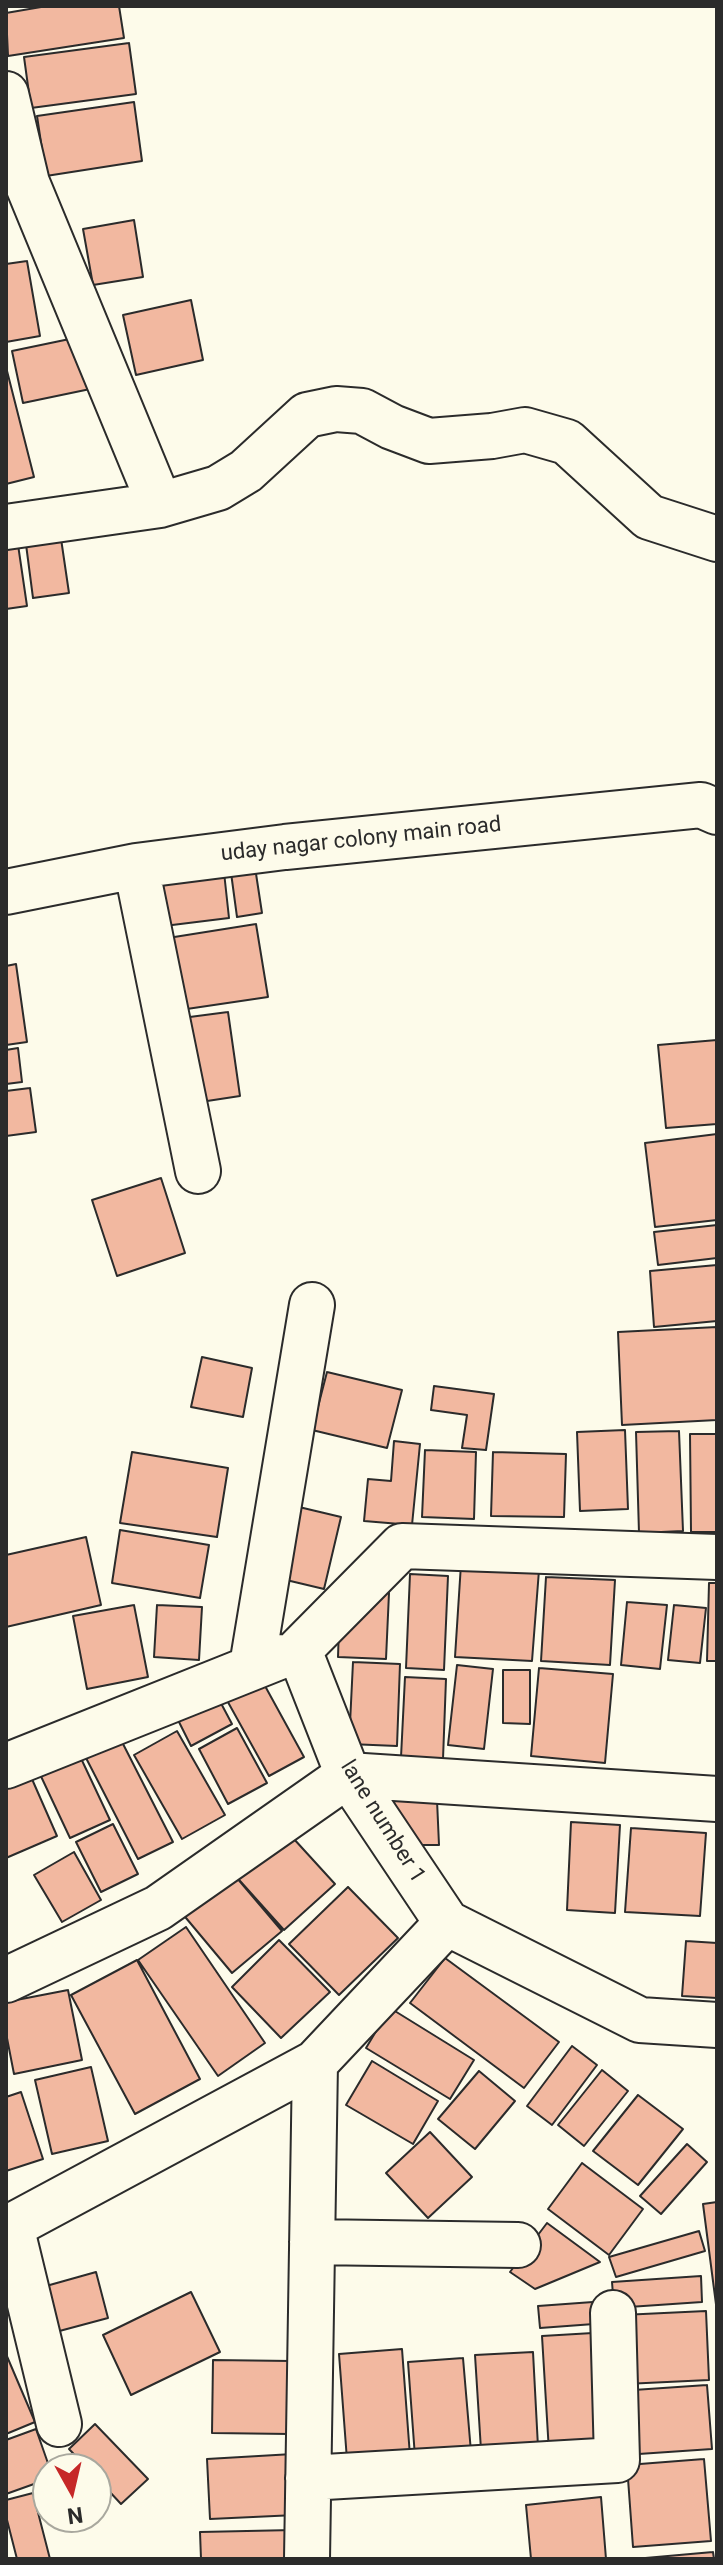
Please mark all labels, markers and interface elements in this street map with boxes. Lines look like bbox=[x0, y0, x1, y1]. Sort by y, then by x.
street label: uday nagar colony main road bbox=[219, 812, 503, 868]
street label: lane number 1 bbox=[334, 1756, 430, 1888]
north arrow bbox=[32, 2453, 112, 2533]
text: N bbox=[66, 2502, 85, 2529]

